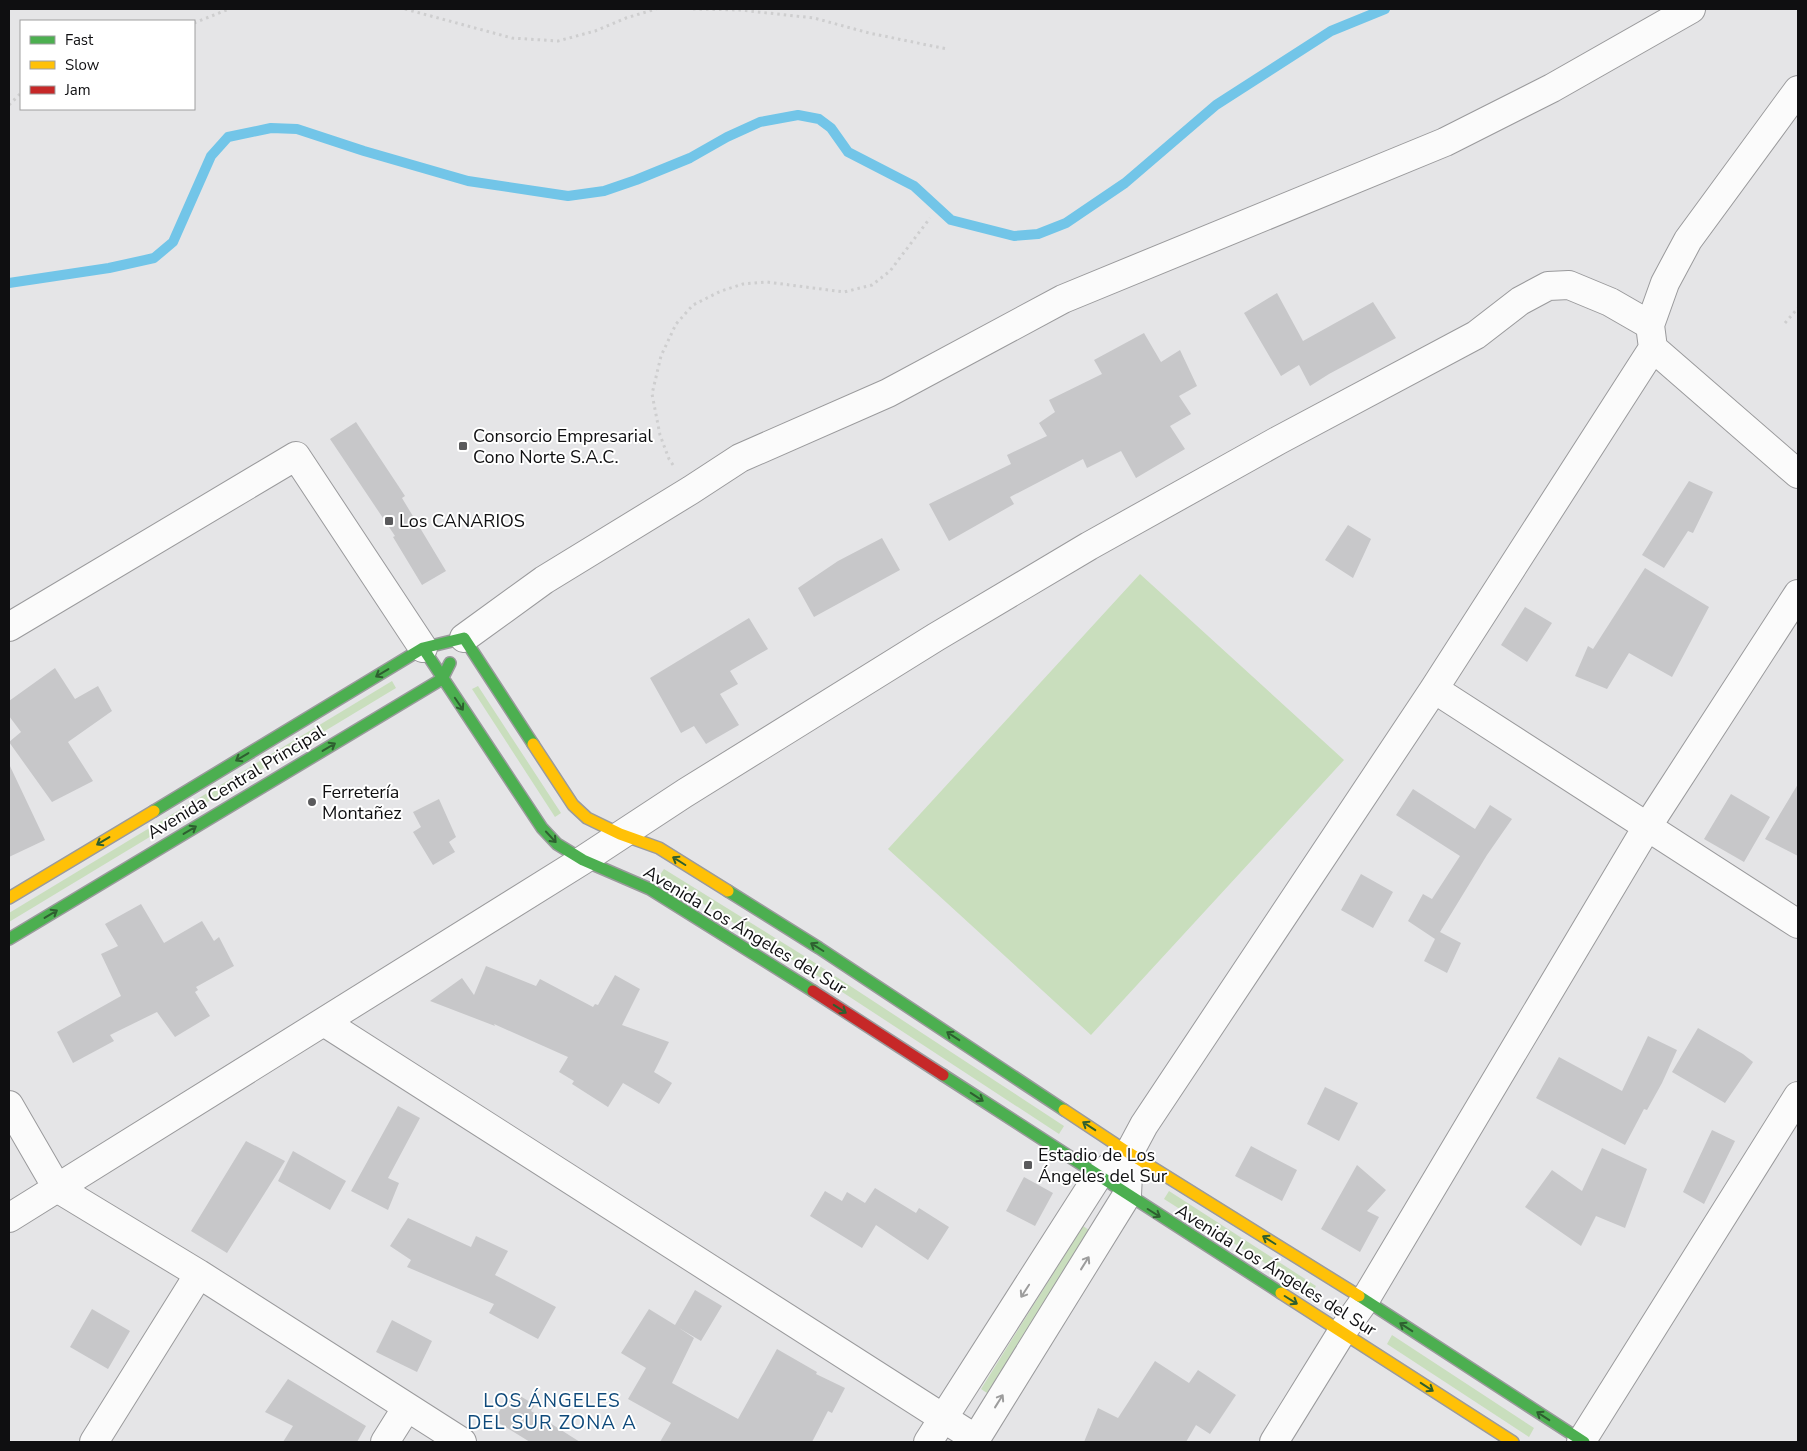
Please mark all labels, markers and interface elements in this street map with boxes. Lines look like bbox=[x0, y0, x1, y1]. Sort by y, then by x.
legend bbox=[20, 20, 195, 110]
text: Fast bbox=[65, 30, 94, 50]
text: Slow bbox=[65, 55, 100, 75]
text: Jam bbox=[64, 80, 91, 100]
place label: Consorcio Empresarial Cono Norte S.A.C. bbox=[473, 424, 654, 469]
marker: Consorcio Empresarial Cono Norte S.A.C. bbox=[457, 440, 469, 452]
place label: Los CANARIOS bbox=[399, 509, 525, 533]
marker: Los CANARIOS bbox=[383, 515, 395, 527]
one-way arrow bbox=[375, 668, 389, 678]
one-way arrow bbox=[454, 697, 464, 711]
street label: Avenida Central Principal bbox=[142, 719, 330, 845]
one-way arrow bbox=[321, 741, 335, 751]
one-way arrow bbox=[236, 752, 250, 762]
place label: Ferretería Montañez bbox=[322, 780, 402, 825]
marker: Ferretería Montañez bbox=[306, 796, 318, 808]
one-way arrow bbox=[182, 825, 196, 835]
one-way arrow bbox=[545, 831, 557, 844]
one-way arrow bbox=[97, 836, 111, 846]
one-way arrow bbox=[673, 856, 687, 866]
street label: Avenida Los Ángeles del Sur bbox=[639, 860, 851, 1000]
one-way arrow bbox=[43, 909, 57, 919]
one-way arrow bbox=[811, 942, 825, 952]
one-way arrow bbox=[833, 1004, 847, 1014]
one-way arrow bbox=[946, 1031, 960, 1041]
one-way arrow bbox=[969, 1092, 983, 1102]
one-way arrow bbox=[1082, 1120, 1096, 1130]
place label: Estadio de Los Ángeles del Sur bbox=[1038, 1143, 1168, 1188]
marker: Estadio de Los Ángeles del Sur bbox=[1022, 1159, 1034, 1171]
street label: Avenida Los Ángeles del Sur bbox=[1171, 1198, 1381, 1342]
one-way arrow bbox=[1146, 1208, 1160, 1218]
one-way arrow bbox=[1262, 1235, 1276, 1246]
one-way arrow bbox=[1081, 1256, 1091, 1270]
one-way arrow bbox=[1020, 1283, 1030, 1297]
one-way arrow bbox=[1284, 1294, 1298, 1305]
one-way arrow bbox=[1400, 1322, 1414, 1332]
one-way arrow bbox=[1420, 1382, 1434, 1392]
district label: LOS ÁNGELES DEL SUR ZONA A bbox=[467, 1388, 637, 1436]
one-way arrow bbox=[995, 1394, 1005, 1408]
one-way arrow bbox=[1536, 1411, 1550, 1421]

